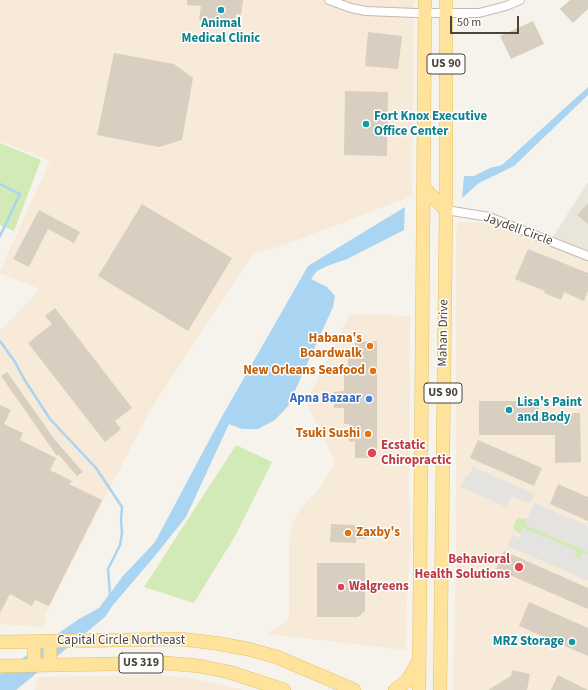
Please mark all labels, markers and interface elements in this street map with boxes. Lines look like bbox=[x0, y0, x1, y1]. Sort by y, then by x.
marker: Animal Medical Clinic bbox=[216, 5, 226, 15]
scale bar bbox=[452, 8, 521, 34]
text: 50 m bbox=[457, 14, 481, 31]
place label: Animal Medical Clinic bbox=[182, 16, 260, 47]
road number: US 90 bbox=[427, 54, 465, 74]
place label: Fort Knox Executive Office Center bbox=[374, 109, 487, 140]
marker: Fort Knox Executive Office Center bbox=[361, 119, 371, 129]
street label: Jaydell Circle bbox=[481, 210, 555, 250]
street label: Mahan Drive bbox=[436, 299, 452, 367]
place label: Habana's Boardwalk bbox=[300, 331, 362, 362]
marker: Habana's Boardwalk bbox=[365, 341, 375, 351]
place label: New Orleans Seafood bbox=[243, 363, 365, 379]
marker: New Orleans Seafood bbox=[368, 366, 378, 376]
road number: US 90 bbox=[424, 383, 462, 403]
place label: Apna Bazaar bbox=[290, 391, 361, 407]
marker: Apna Bazaar bbox=[364, 394, 374, 404]
place label: Lisa's Paint and Body bbox=[517, 395, 582, 426]
marker: Lisa's Paint and Body bbox=[504, 405, 514, 415]
place label: Tsuki Sushi bbox=[296, 426, 360, 442]
marker: Tsuki Sushi bbox=[363, 429, 373, 439]
place label: Ecstatic Chiropractic bbox=[381, 438, 452, 469]
marker: Ecstatic Chiropractic bbox=[366, 447, 378, 459]
place label: Zaxby's bbox=[356, 525, 400, 541]
marker: Zaxby's bbox=[343, 528, 353, 538]
place label: Behavioral Health Solutions bbox=[415, 552, 510, 583]
marker: Behavioral Health Solutions bbox=[513, 561, 525, 573]
place label: Walgreens bbox=[349, 579, 409, 595]
marker: Walgreens bbox=[336, 582, 346, 592]
street label: Capital Circle Northeast bbox=[57, 633, 185, 649]
place label: MRZ Storage bbox=[493, 634, 564, 650]
marker: MRZ Storage bbox=[567, 637, 577, 647]
road number: US 319 bbox=[119, 653, 163, 673]

